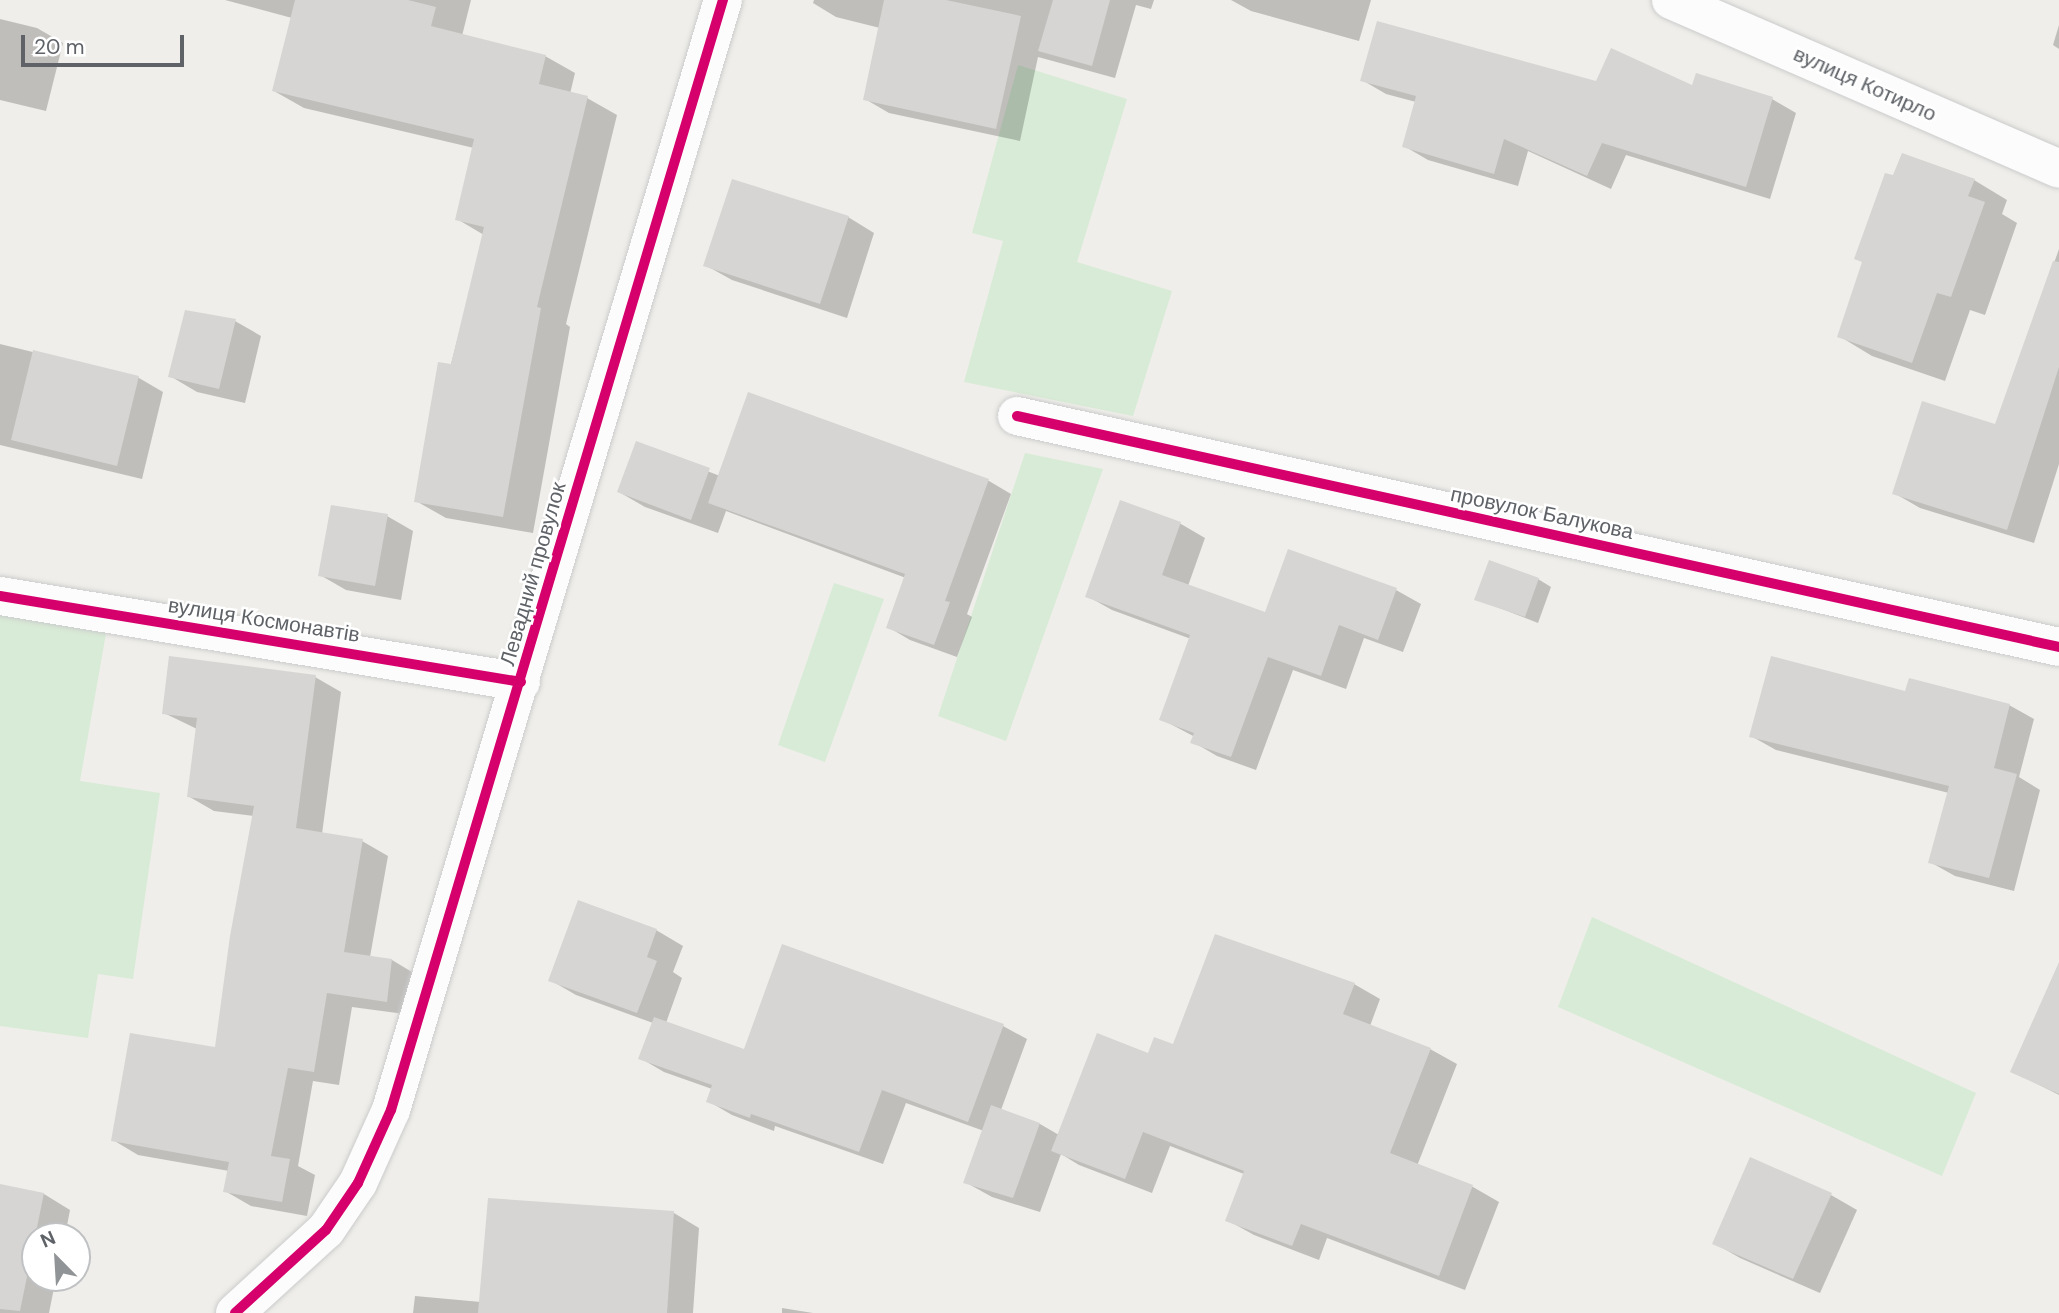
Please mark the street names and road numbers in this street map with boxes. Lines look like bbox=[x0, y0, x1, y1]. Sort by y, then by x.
street label: вулиця Котирло bbox=[1790, 41, 1940, 127]
street label: Левадний провулок bbox=[495, 479, 571, 669]
street label: провулок Балукова bbox=[1448, 481, 1636, 545]
street label: вулиця Космонавтів bbox=[166, 592, 362, 648]

